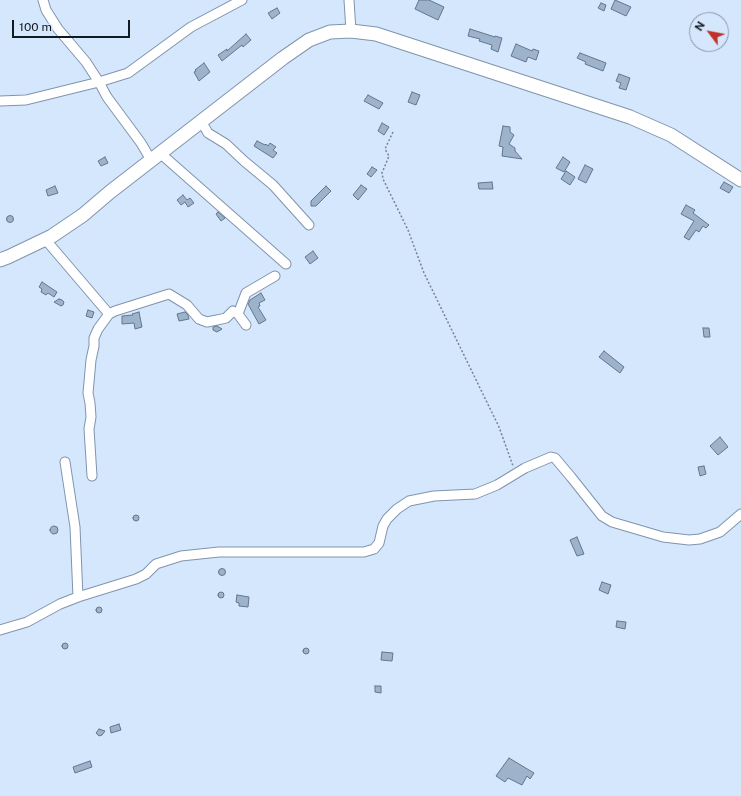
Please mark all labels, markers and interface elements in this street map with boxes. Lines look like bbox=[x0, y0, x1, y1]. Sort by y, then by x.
scale bar bbox=[14, 12, 132, 38]
north arrow bbox=[689, 12, 729, 52]
text: N bbox=[692, 19, 707, 33]
text: 100 m bbox=[19, 20, 52, 34]

